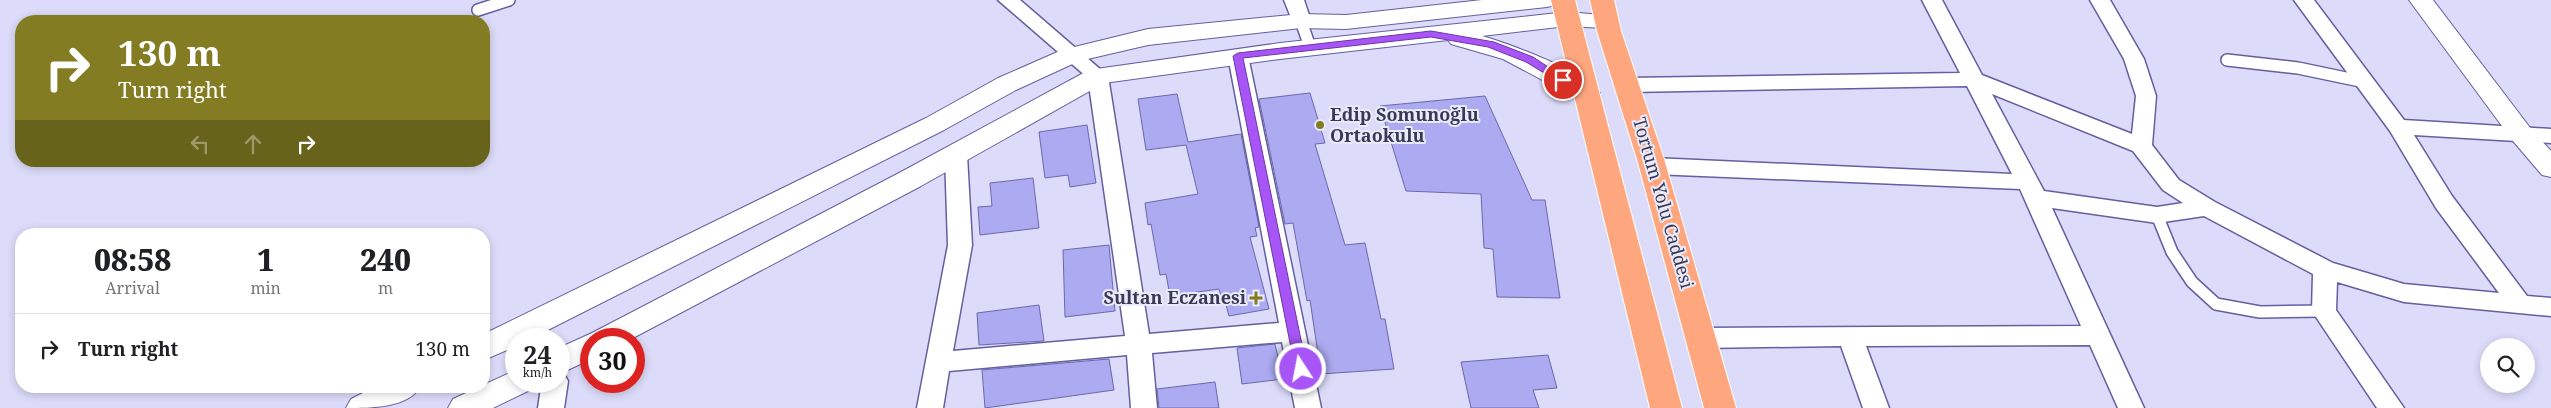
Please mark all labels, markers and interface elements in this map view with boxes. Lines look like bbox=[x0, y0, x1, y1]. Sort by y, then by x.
text: 130 m bbox=[118, 29, 221, 76]
icon: right bbox=[35, 35, 100, 100]
pin bbox=[1542, 59, 1584, 101]
icon: arrive bbox=[1549, 66, 1577, 94]
text: Turn right bbox=[118, 74, 227, 104]
place label: Edip Somunoğlu Ortaokulu bbox=[1330, 102, 1479, 147]
street label: Tortum Yolu Caddesi bbox=[1628, 114, 1700, 291]
marker: Edip Somunoğlu Ortaokulu bbox=[1314, 119, 1326, 131]
icon: left bbox=[186, 130, 214, 158]
icon: ahead bbox=[239, 130, 267, 158]
icon: right bbox=[292, 130, 320, 158]
text: 08:58 bbox=[94, 239, 171, 280]
text: 1 bbox=[257, 239, 274, 280]
text: 240 bbox=[360, 239, 411, 280]
text: Arrival bbox=[105, 277, 160, 299]
text: min bbox=[250, 277, 281, 299]
text: m bbox=[378, 277, 393, 299]
place label: Sultan Eczanesi bbox=[1104, 285, 1247, 309]
marker: Sultan Eczanesi bbox=[1250, 292, 1262, 304]
speed limit sign: 30 bbox=[580, 328, 645, 393]
icon: right bbox=[35, 335, 63, 363]
text: Turn right bbox=[78, 336, 178, 362]
text: 130 m bbox=[415, 336, 470, 362]
text: 24 bbox=[523, 337, 552, 371]
map controls bbox=[2480, 338, 2535, 393]
button: search bbox=[2480, 338, 2535, 393]
position arrow bbox=[1274, 342, 1326, 394]
text: km/h bbox=[523, 364, 552, 381]

